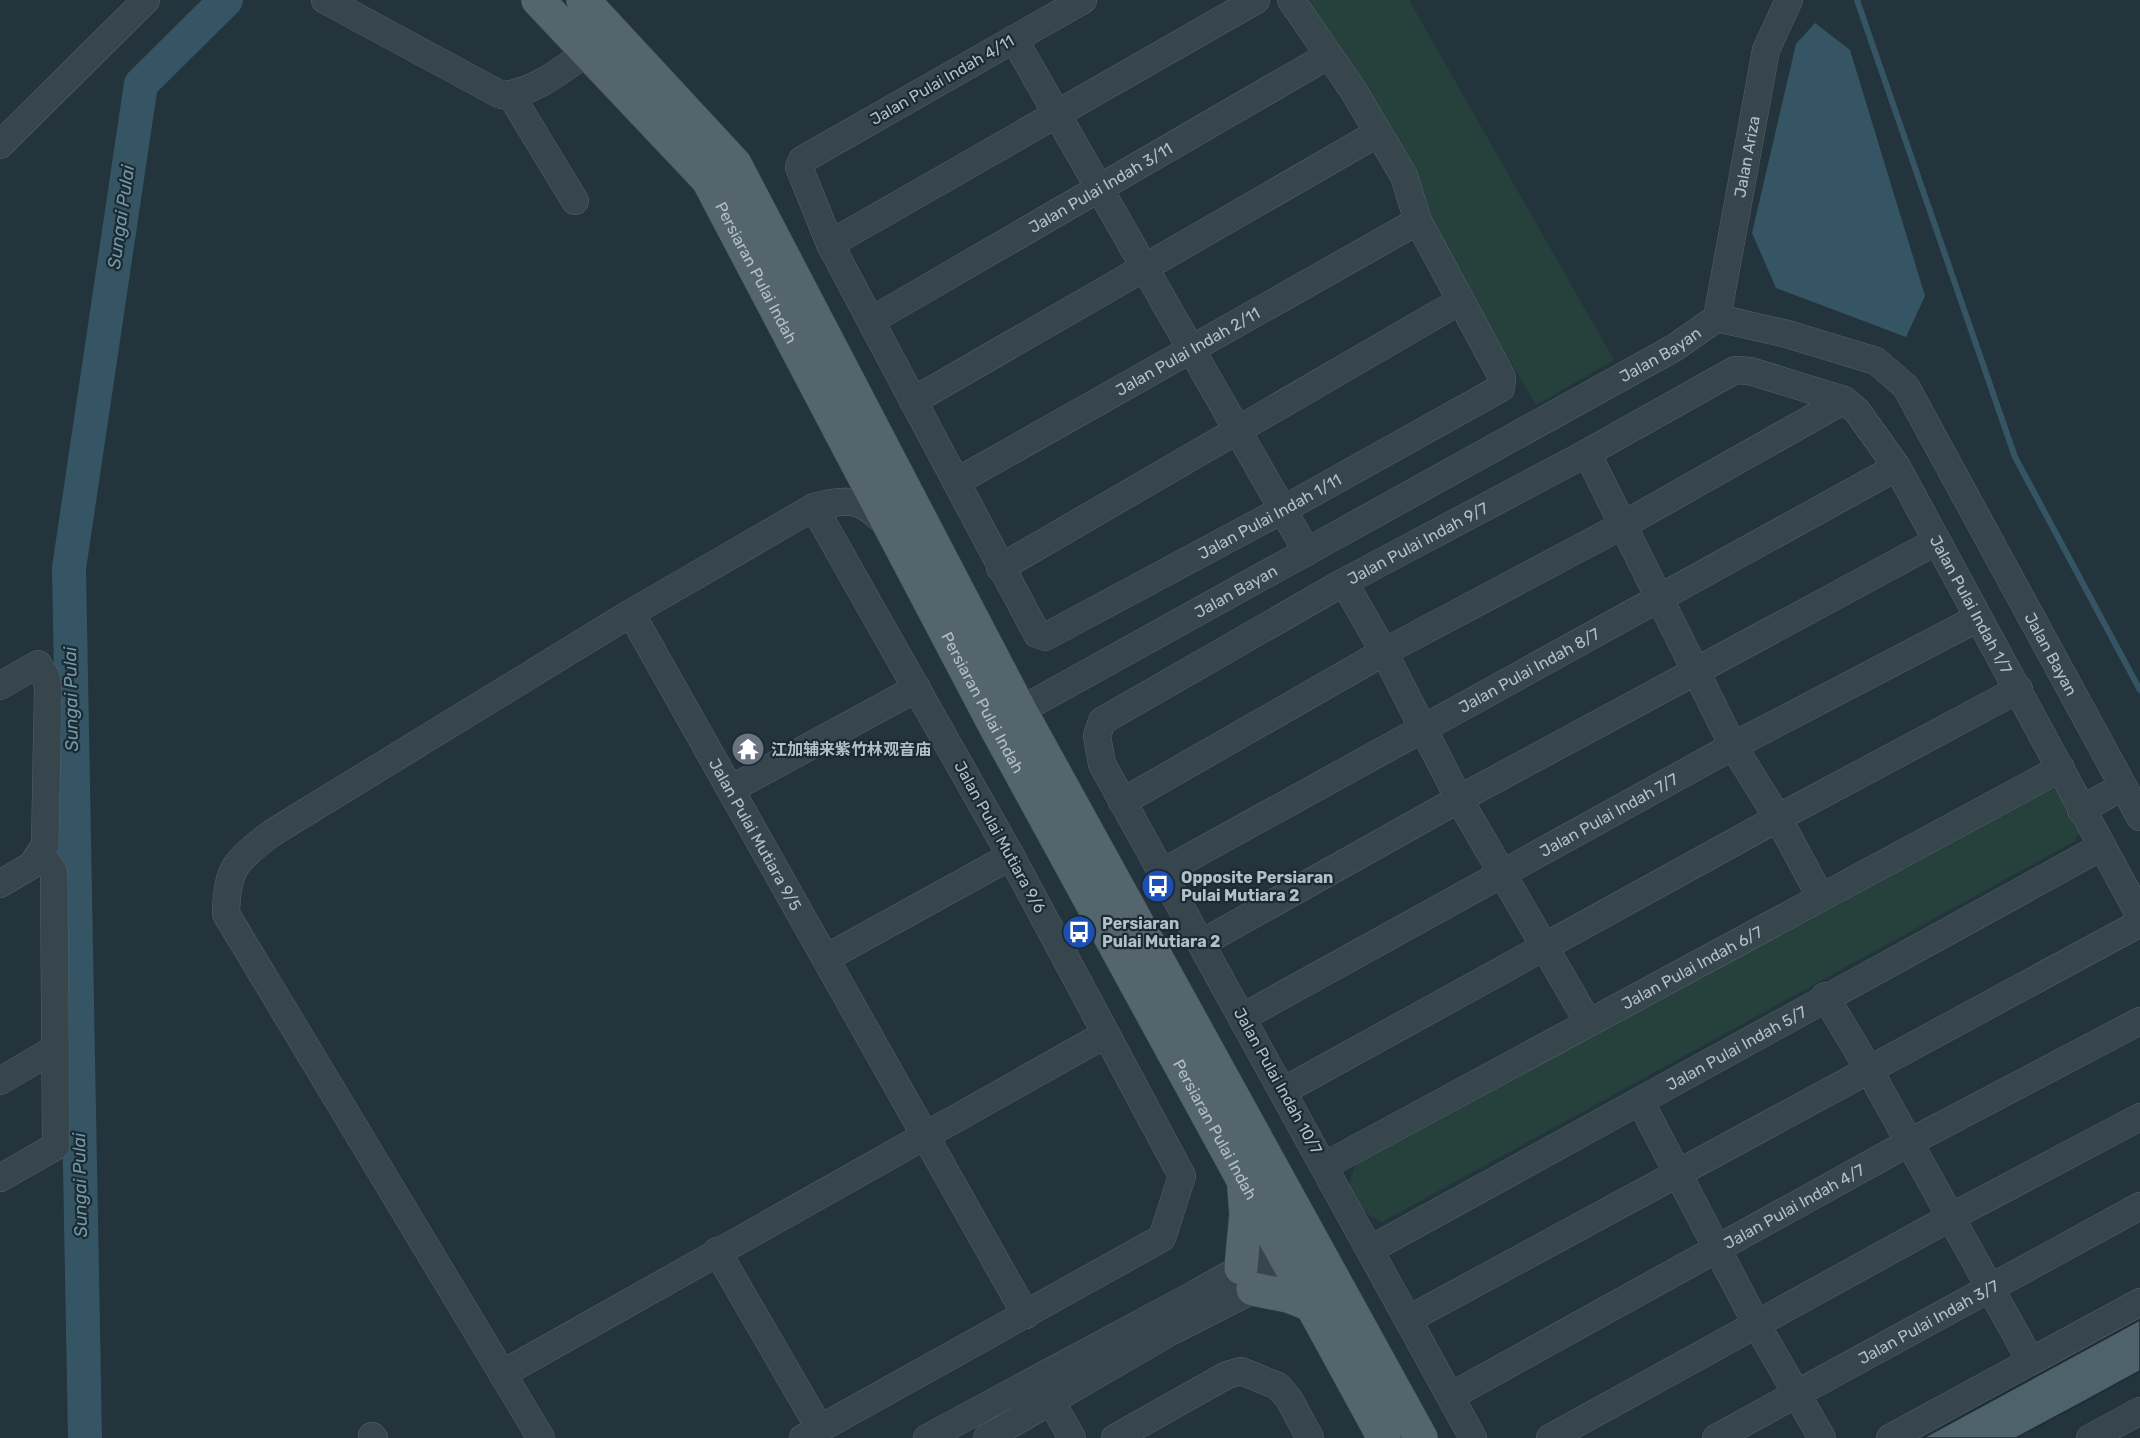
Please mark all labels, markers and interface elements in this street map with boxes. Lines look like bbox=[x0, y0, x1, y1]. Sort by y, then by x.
street label: Jalan Pulai Indah 4/11 bbox=[867, 31, 1017, 129]
street label: Jalan Ariza bbox=[1730, 114, 1763, 199]
street label: Jalan Pulai Indah 3/11 bbox=[1025, 139, 1176, 237]
water label: Sungai Pulai bbox=[103, 163, 139, 270]
street label: Persiaran Pulai Indah bbox=[712, 198, 802, 346]
street label: Jalan Pulai Indah 2/11 bbox=[1112, 303, 1263, 399]
street label: Jalan Bayan bbox=[1616, 323, 1705, 386]
street label: Jalan Pulai Indah 1/11 bbox=[1195, 470, 1344, 563]
street label: Jalan Pulai Indah 9/7 bbox=[1344, 498, 1491, 588]
street label: Jalan Pulai Indah 1/7 bbox=[1926, 532, 2017, 677]
street label: Jalan Bayan bbox=[1191, 560, 1280, 622]
street label: Jalan Bayan bbox=[2021, 609, 2082, 699]
street label: Jalan Pulai Indah 8/7 bbox=[1455, 624, 1603, 717]
street label: Persiaran Pulai Indah bbox=[938, 629, 1028, 776]
water label: Sungai Pulai bbox=[59, 646, 83, 752]
temple icon: 江加辅来紫竹林观音庙 bbox=[730, 731, 766, 767]
place label: 江加辅来紫竹林观音庙 bbox=[771, 740, 931, 759]
street label: Jalan Pulai Mutiara 9/5 bbox=[705, 755, 806, 914]
street label: Jalan Pulai Mutiara 9/6 bbox=[950, 758, 1050, 917]
street label: Jalan Pulai Indah 7/7 bbox=[1536, 769, 1681, 861]
bus stop icon: Opposite Persiaran Pulai Mutiara 2 bbox=[1140, 868, 1176, 904]
place label: Opposite Persiaran Pulai Mutiara 2 bbox=[1181, 868, 1333, 905]
bus stop icon: Persiaran Pulai Mutiara 2 bbox=[1061, 914, 1097, 950]
place label: Persiaran Pulai Mutiara 2 bbox=[1102, 914, 1220, 951]
street label: Jalan Pulai Indah 6/7 bbox=[1618, 922, 1766, 1013]
street label: Jalan Pulai Indah 5/7 bbox=[1663, 1002, 1810, 1094]
street label: Jalan Pulai Indah 10/7 bbox=[1230, 1005, 1326, 1157]
street label: Persiaran Pulai Indah bbox=[1169, 1056, 1261, 1203]
water label: Sungai Pulai bbox=[68, 1132, 92, 1238]
street label: Jalan Pulai Indah 4/7 bbox=[1720, 1160, 1868, 1253]
street label: Jalan Pulai Indah 3/7 bbox=[1855, 1276, 2002, 1368]

